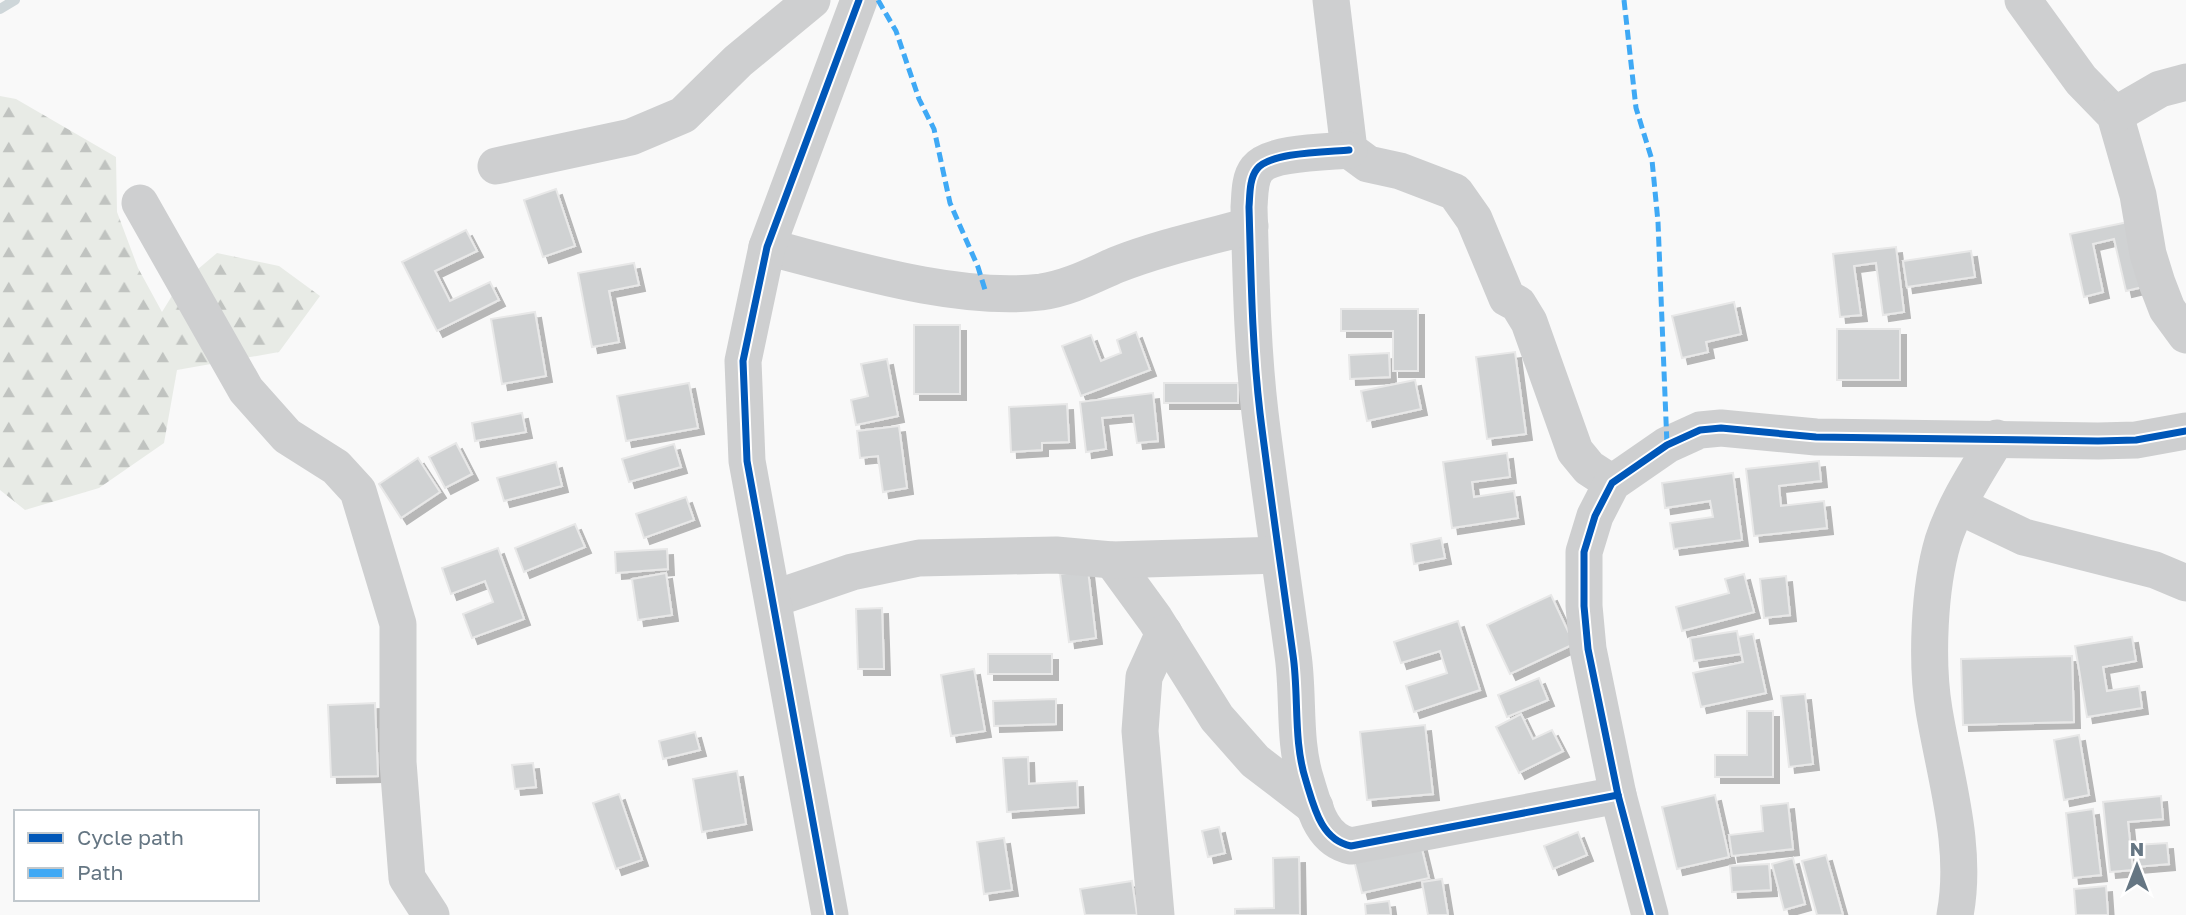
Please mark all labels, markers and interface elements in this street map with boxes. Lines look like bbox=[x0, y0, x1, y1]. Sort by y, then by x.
legend bbox=[14, 810, 259, 901]
text: Cycle path bbox=[77, 824, 184, 850]
north arrow bbox=[2102, 831, 2172, 901]
text: N bbox=[2130, 837, 2144, 860]
text: Path bbox=[77, 859, 124, 885]

